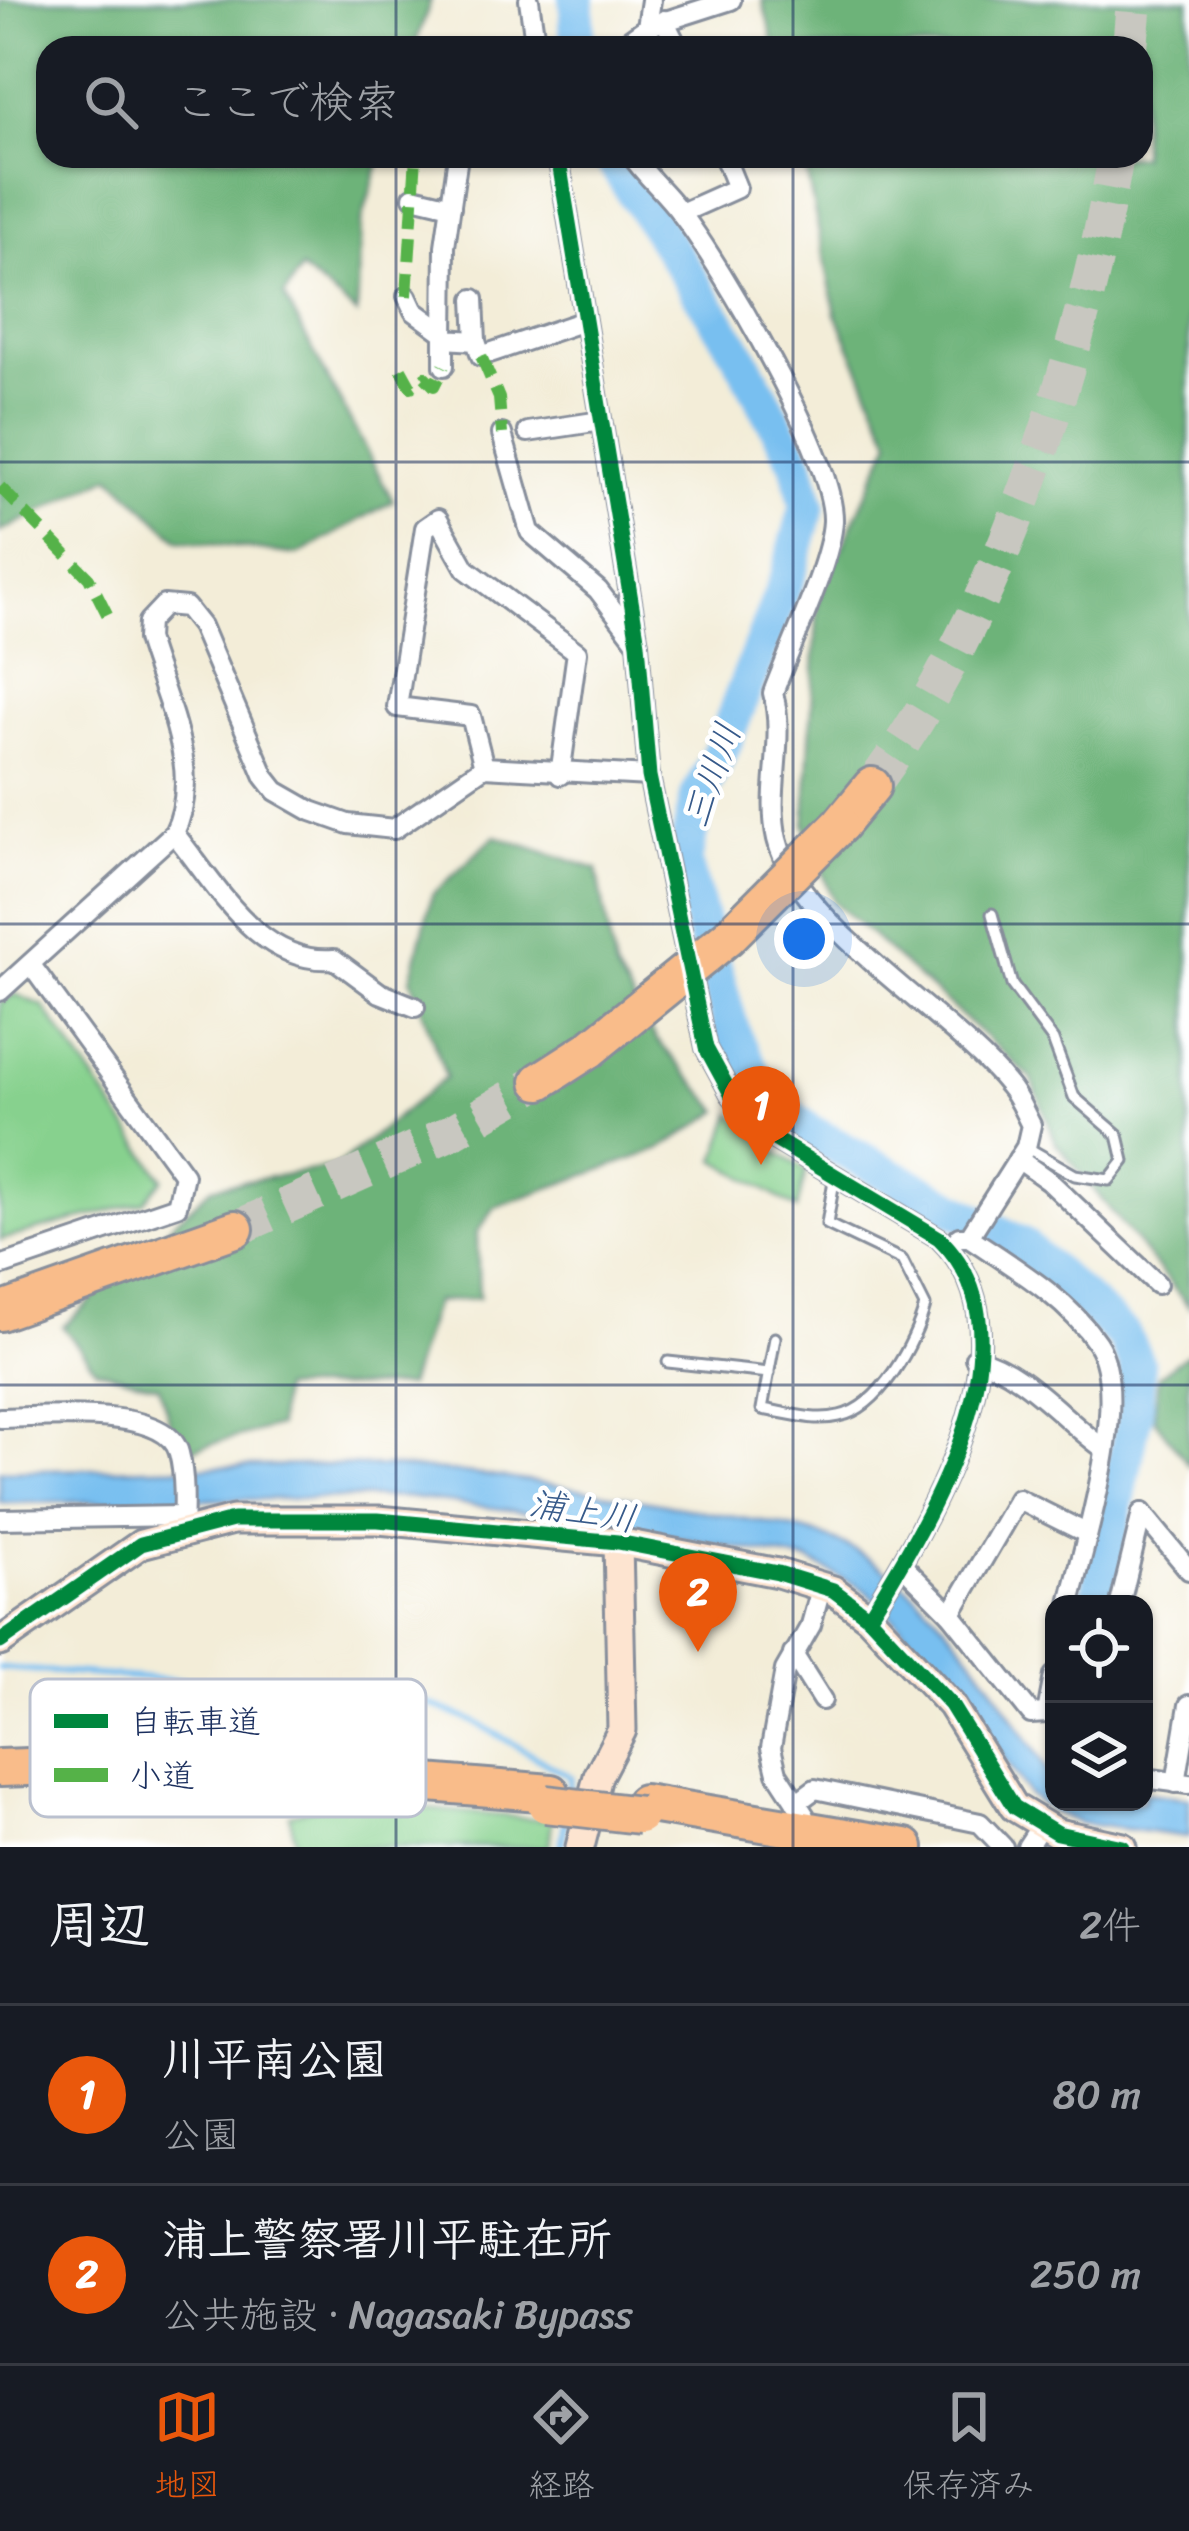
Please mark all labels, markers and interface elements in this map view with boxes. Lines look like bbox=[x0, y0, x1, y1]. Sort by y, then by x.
search box bbox=[36, 36, 1153, 168]
text: ここで検索 bbox=[174, 62, 399, 142]
icon: search bbox=[78, 69, 144, 135]
water label: 三川川 bbox=[664, 714, 760, 837]
your location bbox=[774, 909, 834, 969]
pin: 1 bbox=[722, 1066, 800, 1165]
water label: 浦上川 bbox=[524, 1471, 641, 1551]
pin: 2 bbox=[659, 1553, 737, 1652]
map controls bbox=[1045, 1595, 1153, 1811]
button: locate bbox=[1045, 1595, 1153, 1703]
legend bbox=[30, 1679, 426, 1817]
text: 自転車道 bbox=[129, 1693, 261, 1751]
button: layers bbox=[1045, 1703, 1153, 1811]
text: 小道 bbox=[129, 1747, 195, 1805]
text: 周辺 bbox=[48, 1880, 150, 1970]
text: 2件 bbox=[1079, 1891, 1141, 1960]
text: 川平南公園 bbox=[162, 2020, 387, 2100]
text: 1 bbox=[79, 2060, 95, 2129]
text: 80 m bbox=[1053, 2060, 1141, 2129]
text: 公園 bbox=[162, 2100, 240, 2169]
text: 浦上警察署川平駐在所 bbox=[162, 2200, 612, 2280]
text: 2 bbox=[76, 2240, 98, 2309]
text: 250 m bbox=[1030, 2240, 1141, 2309]
text: 公共施設 · Nagasaki Bypass bbox=[162, 2280, 633, 2349]
tab: 地図 bbox=[154, 2384, 220, 2514]
tab: 経路 bbox=[528, 2384, 594, 2514]
tab: 保存済み bbox=[903, 2384, 1035, 2514]

